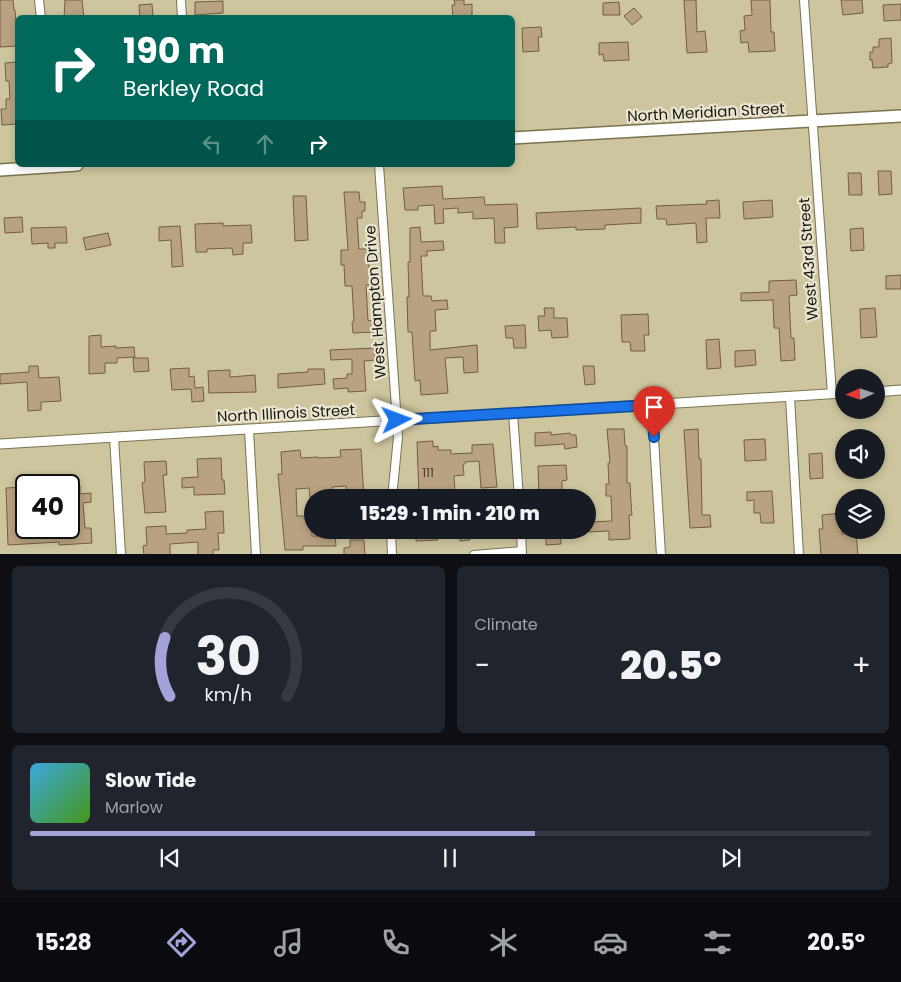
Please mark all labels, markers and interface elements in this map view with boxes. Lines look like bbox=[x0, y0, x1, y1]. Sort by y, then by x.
text: 190 m bbox=[123, 26, 225, 75]
icon: right bbox=[40, 35, 105, 100]
text: Berkley Road bbox=[123, 73, 264, 104]
street label: North Meridian Street bbox=[627, 97, 785, 127]
icon: left bbox=[198, 130, 226, 158]
icon: ahead bbox=[251, 130, 279, 158]
icon: right bbox=[304, 130, 332, 158]
street label: West 43rd Street bbox=[793, 197, 823, 321]
street label: West Hampton Drive bbox=[359, 225, 391, 379]
north arrow bbox=[835, 369, 885, 419]
map controls bbox=[835, 369, 885, 539]
pin bbox=[633, 386, 675, 437]
position arrow bbox=[370, 393, 422, 445]
icon: arrive bbox=[640, 393, 668, 421]
street label: North Illinois Street bbox=[216, 399, 356, 427]
button: sound bbox=[835, 429, 885, 479]
house number: 111 bbox=[422, 464, 434, 481]
speed limit sign: 40 bbox=[15, 474, 80, 539]
button: layers bbox=[835, 489, 885, 539]
text: 15:29 · 1 min · 210 m bbox=[360, 500, 540, 527]
text: Climate bbox=[475, 613, 538, 636]
text: 30 bbox=[196, 620, 261, 693]
text: 20.5° bbox=[620, 639, 721, 692]
text: − bbox=[475, 646, 490, 685]
text: + bbox=[852, 646, 871, 685]
text: km/h bbox=[204, 682, 252, 707]
text: Slow Tide bbox=[105, 767, 196, 794]
text: Marlow bbox=[105, 796, 163, 819]
icon: previous bbox=[156, 844, 184, 872]
icon: pause bbox=[436, 844, 464, 872]
icon: next bbox=[717, 844, 745, 872]
icon: directions bbox=[164, 925, 199, 960]
icon: music bbox=[271, 925, 306, 960]
icon: phone bbox=[378, 925, 413, 960]
icon: climate bbox=[486, 925, 521, 960]
icon: car bbox=[593, 925, 628, 960]
icon: filters bbox=[700, 925, 735, 960]
text: 15:28 bbox=[36, 927, 92, 958]
text: 20.5° bbox=[807, 927, 865, 958]

